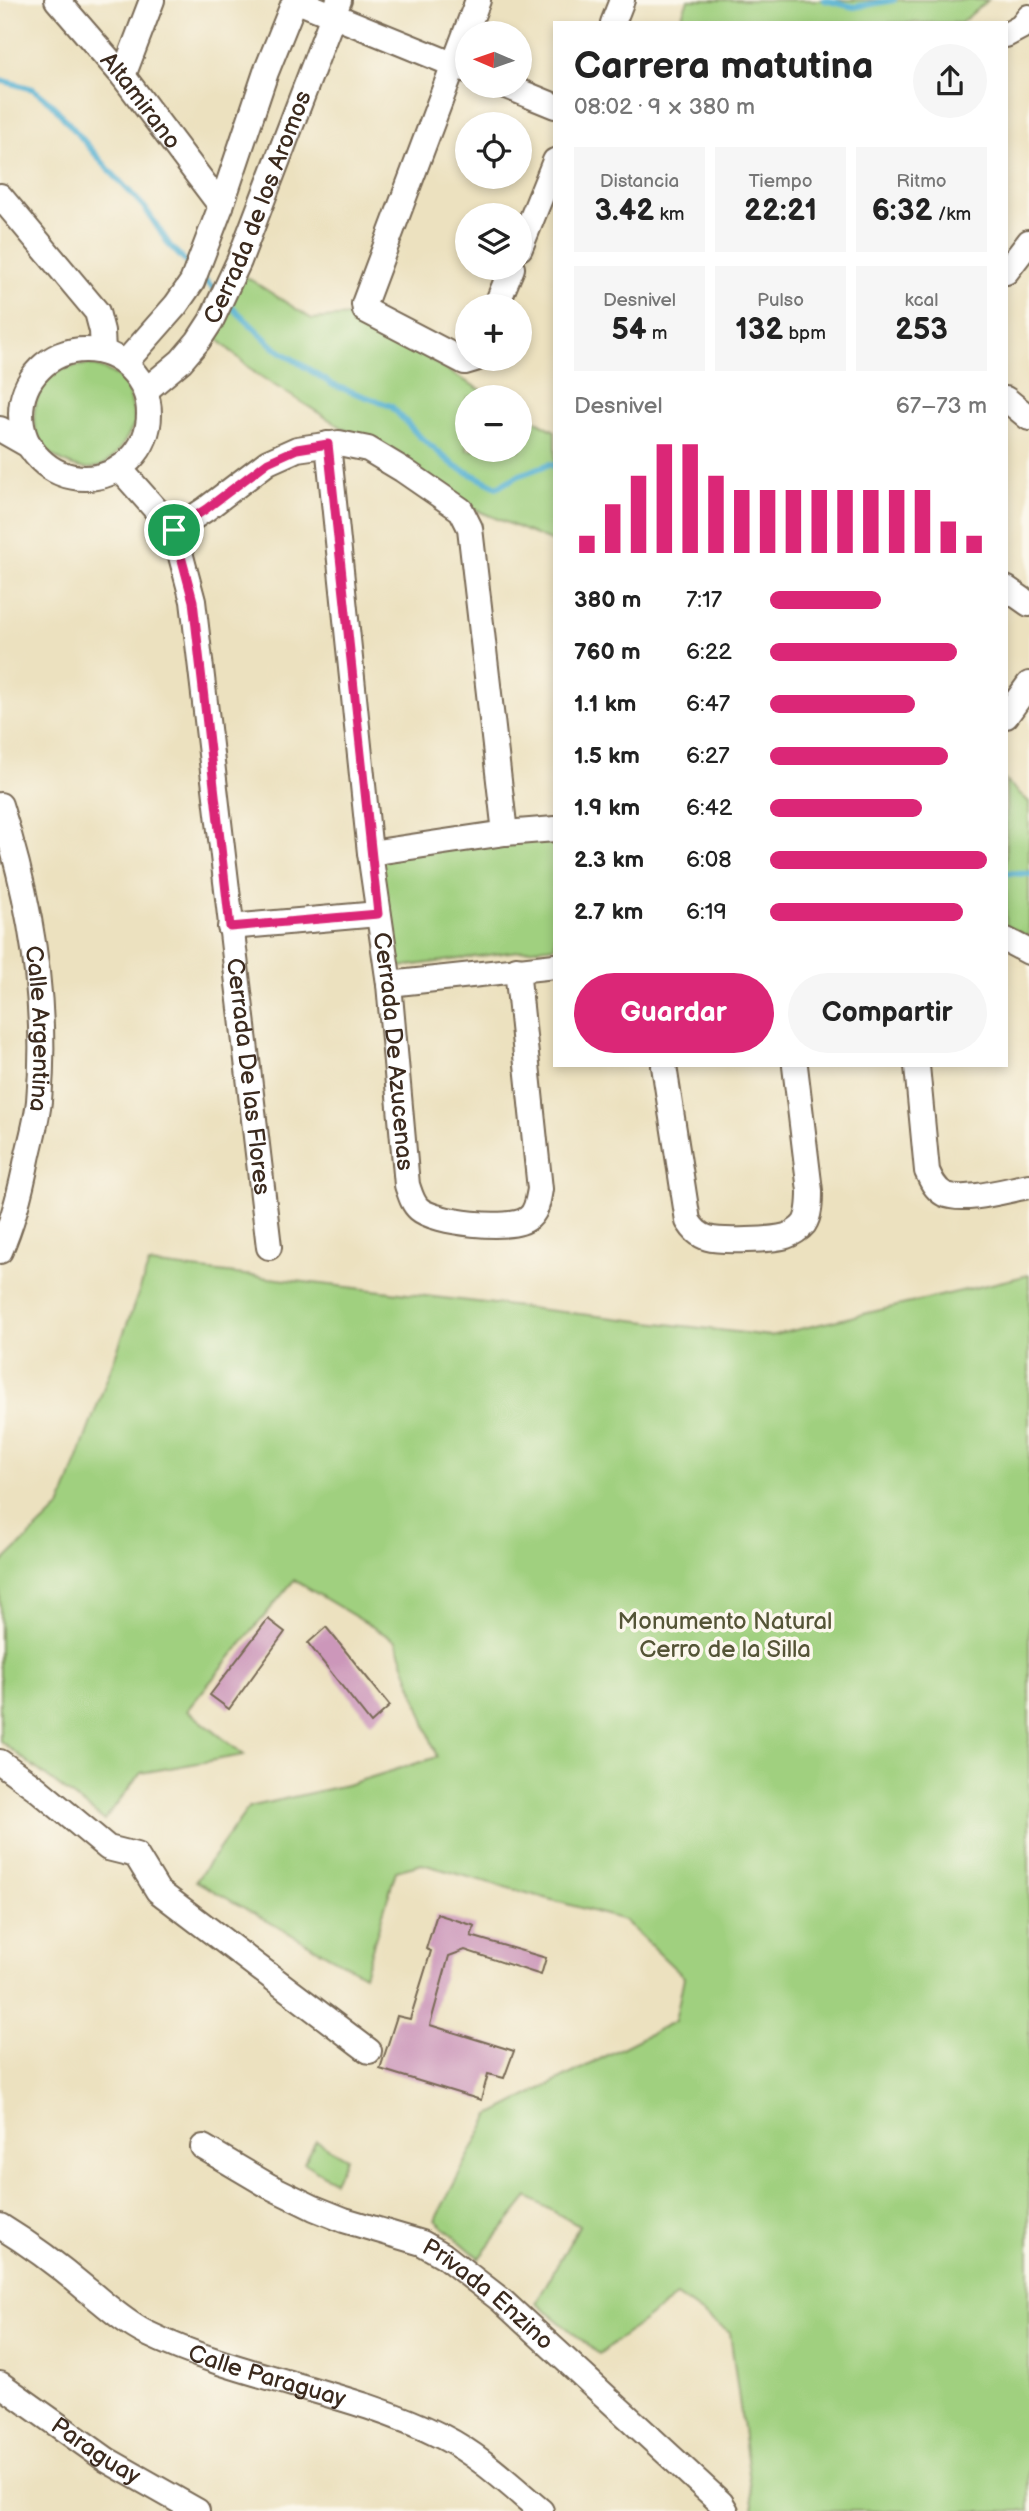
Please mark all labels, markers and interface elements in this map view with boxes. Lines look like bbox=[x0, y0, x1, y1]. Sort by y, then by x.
north arrow bbox=[455, 21, 532, 98]
map controls bbox=[455, 21, 532, 462]
text: Carrera matutina bbox=[574, 44, 874, 89]
button: share bbox=[913, 44, 987, 118]
street label: Altamirano bbox=[94, 46, 187, 155]
street label: Cerrada de los Aromos bbox=[197, 86, 317, 329]
text: 08:02 · 9 × 380 m bbox=[574, 93, 755, 121]
button: locate bbox=[455, 112, 532, 189]
text: Distancia bbox=[600, 170, 679, 193]
text: Tiempo bbox=[749, 170, 812, 193]
text: Ritmo bbox=[896, 170, 947, 193]
text: 3.42 bbox=[595, 193, 654, 229]
text: 22:21 bbox=[744, 193, 817, 229]
text: 6:32 bbox=[872, 193, 933, 229]
button: layers bbox=[455, 203, 532, 280]
text: km bbox=[654, 203, 684, 226]
text: /km bbox=[933, 203, 971, 226]
text: Desnivel bbox=[603, 289, 676, 312]
text: Pulso bbox=[757, 289, 804, 312]
text: kcal bbox=[904, 289, 939, 312]
button: + bbox=[455, 294, 532, 371]
text: 54 bbox=[612, 312, 647, 348]
text: 132 bbox=[735, 312, 783, 348]
text: 253 bbox=[895, 312, 948, 348]
text: m bbox=[647, 322, 667, 345]
text: bpm bbox=[783, 322, 826, 345]
button: − bbox=[455, 385, 532, 462]
text: Desnivel bbox=[574, 392, 663, 420]
text: 67–73 m bbox=[896, 392, 987, 420]
pin bbox=[144, 500, 204, 560]
icon: arrive bbox=[155, 511, 193, 549]
text: 380 m bbox=[574, 586, 641, 614]
text: 7:17 bbox=[686, 586, 722, 614]
text: 760 m bbox=[574, 638, 641, 666]
text: 6:22 bbox=[686, 638, 732, 666]
text: 1.1 km bbox=[574, 690, 636, 718]
text: 6:47 bbox=[686, 690, 730, 718]
text: 1.5 km bbox=[574, 742, 640, 770]
text: 6:27 bbox=[686, 742, 730, 770]
text: 1.9 km bbox=[574, 794, 640, 822]
text: 6:42 bbox=[686, 794, 732, 822]
text: 2.3 km bbox=[574, 846, 644, 874]
text: 6:08 bbox=[686, 846, 732, 874]
text: 2.7 km bbox=[574, 898, 643, 926]
text: 6:19 bbox=[686, 898, 727, 926]
street label: Cerrada De Azucenas bbox=[367, 930, 420, 1172]
street label: Calle Argentina bbox=[19, 944, 56, 1114]
street label: Cerrada De las Flores bbox=[221, 956, 277, 1196]
button: Guardar bbox=[574, 973, 774, 1053]
button: Compartir bbox=[788, 973, 987, 1053]
park label: Monumento Natural Cerro de la Silla bbox=[618, 1607, 832, 1664]
street label: Privada Enzino bbox=[418, 2232, 560, 2356]
street label: Calle Paraguay bbox=[184, 2338, 350, 2413]
street label: Paraguay bbox=[46, 2411, 146, 2491]

